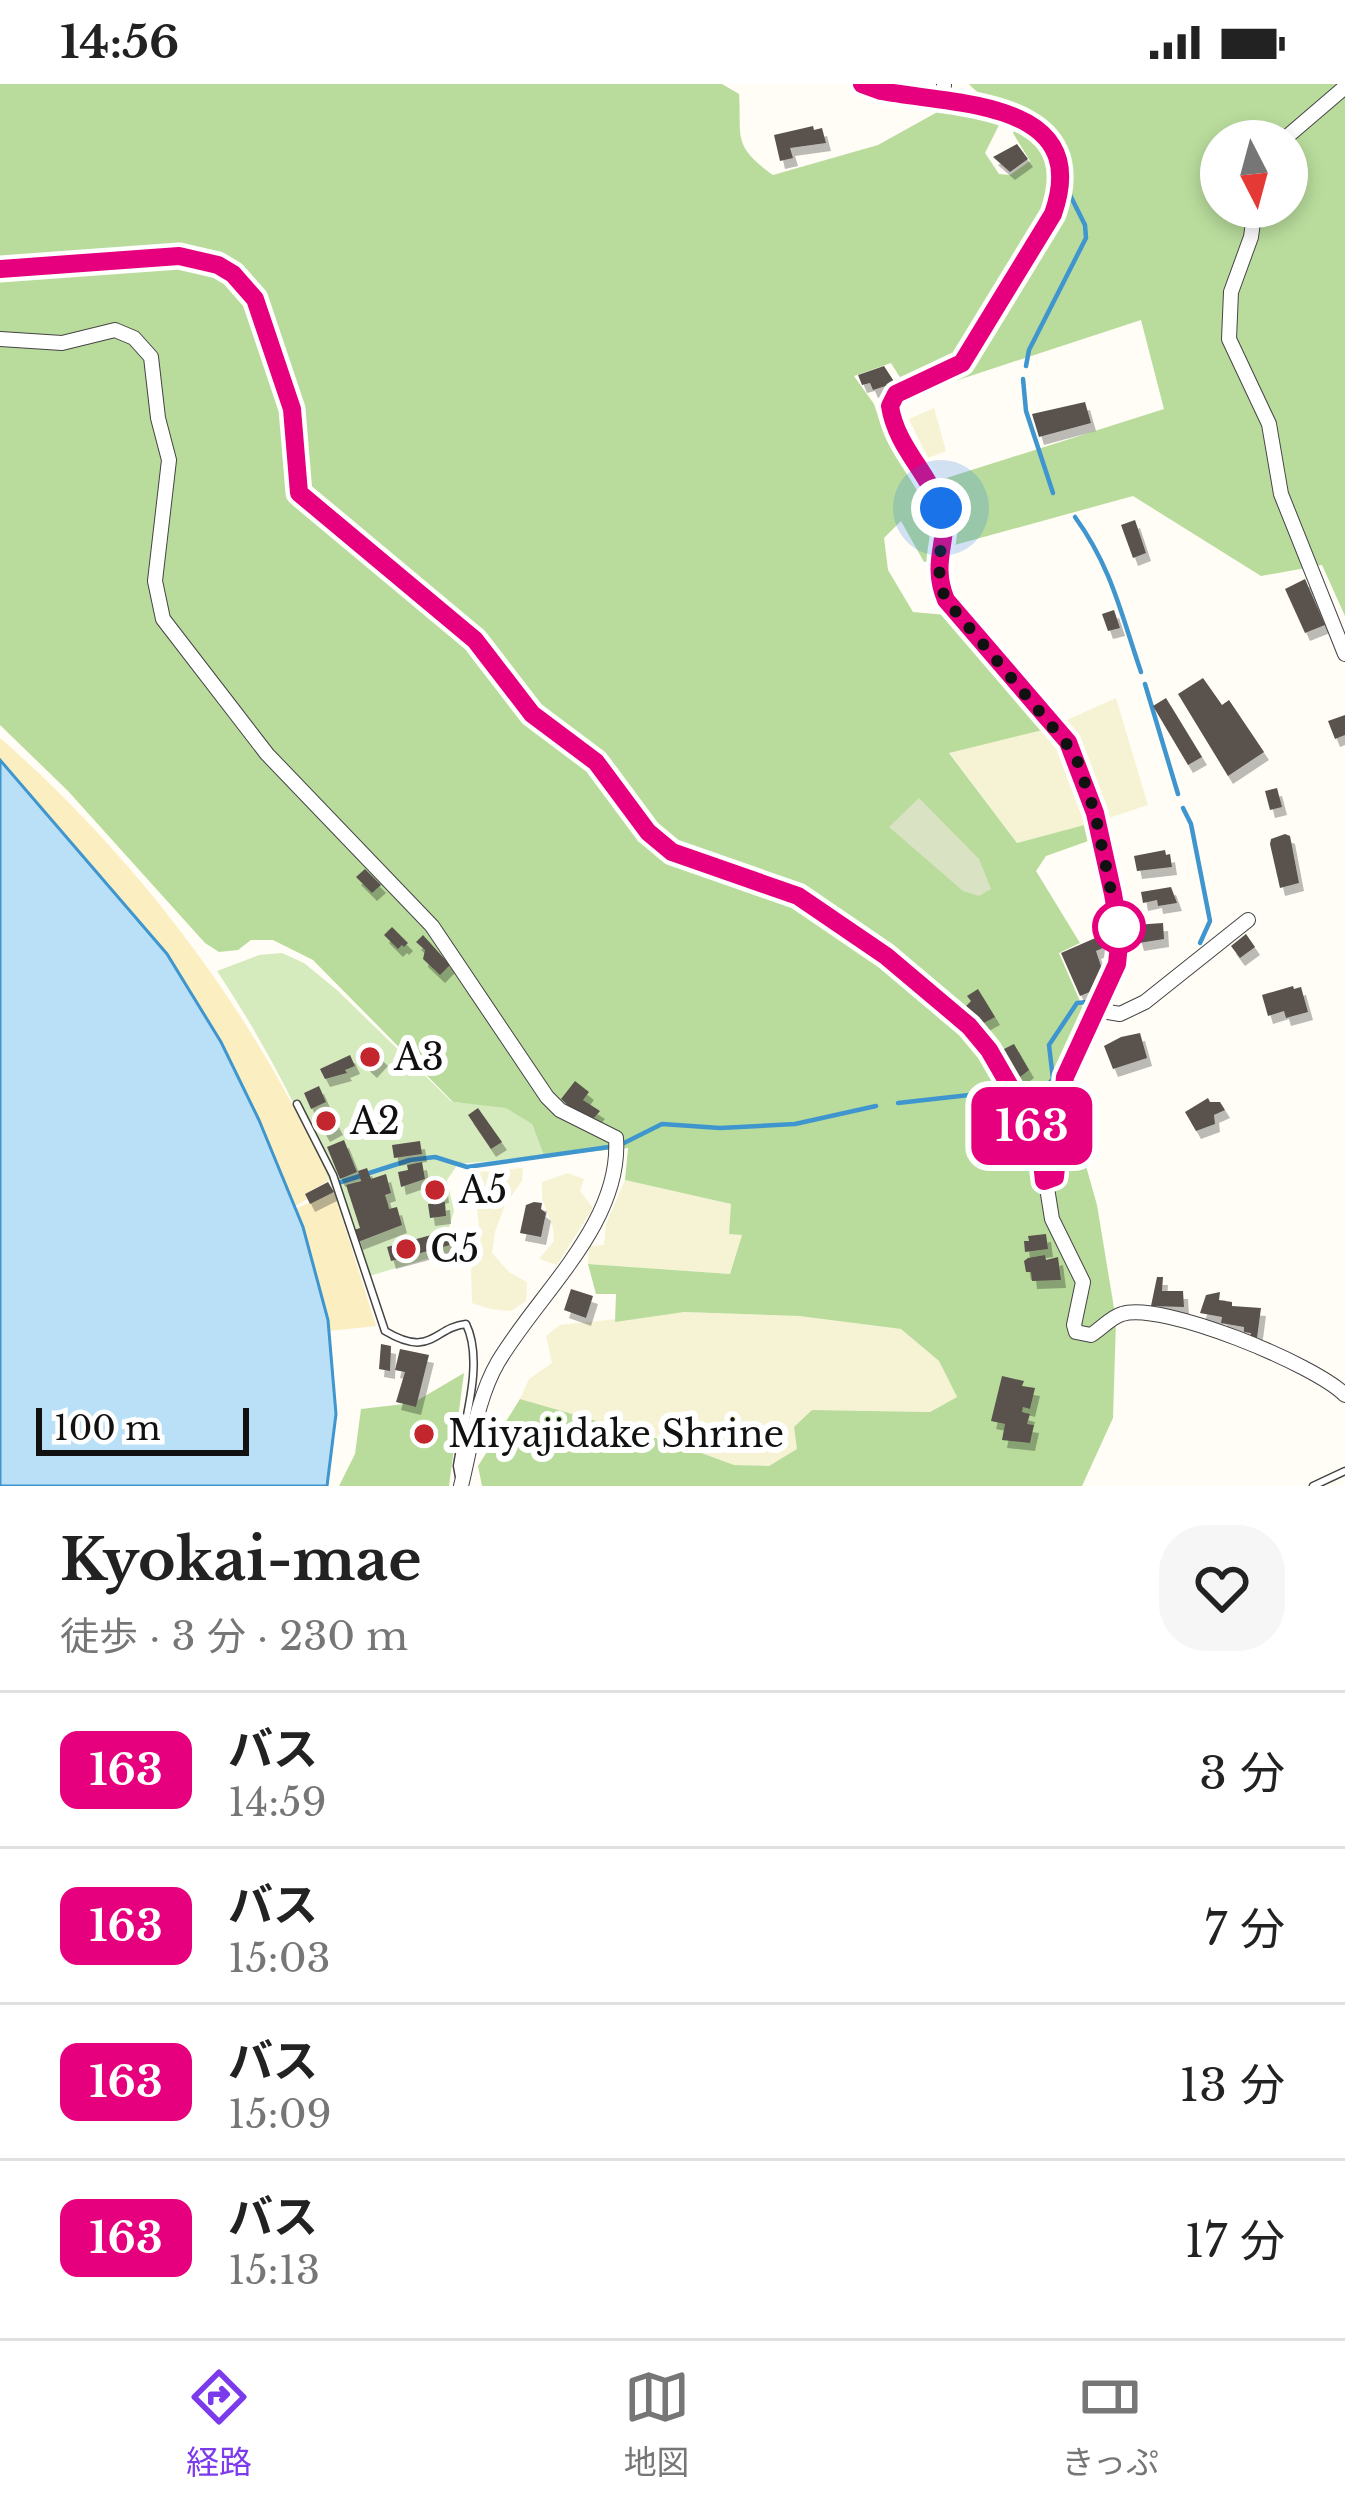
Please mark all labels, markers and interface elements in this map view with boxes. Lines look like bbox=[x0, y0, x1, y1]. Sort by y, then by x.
text: 14:56 bbox=[60, 14, 179, 70]
north arrow bbox=[1200, 120, 1308, 228]
map controls bbox=[1200, 120, 1308, 228]
your location bbox=[911, 478, 971, 538]
unlabelled marker bbox=[1094, 902, 1144, 952]
place label: A3 bbox=[393, 1035, 444, 1080]
marker: A3 bbox=[357, 1044, 383, 1070]
line badge: 163 bbox=[963, 1087, 1101, 1165]
place label: A2 bbox=[349, 1099, 400, 1144]
text: 163 bbox=[995, 1100, 1069, 1152]
marker: A2 bbox=[313, 1108, 339, 1134]
place label: A5 bbox=[458, 1168, 507, 1213]
marker: A5 bbox=[422, 1177, 448, 1203]
place label: C5 bbox=[430, 1227, 479, 1272]
marker: C5 bbox=[393, 1236, 419, 1262]
scale bar bbox=[36, 1402, 249, 1455]
text: 100 m bbox=[54, 1408, 161, 1449]
place label: Miyajidake Shrine bbox=[448, 1412, 784, 1457]
marker: Miyajidake Shrine bbox=[411, 1421, 437, 1447]
text: Kyokai-mae bbox=[60, 1525, 422, 1595]
button: heart bbox=[1159, 1525, 1285, 1651]
text: 徒歩 · 3 分 · 230 m bbox=[60, 1612, 408, 1661]
text: バス bbox=[228, 1721, 318, 1777]
text: 163 bbox=[89, 1744, 163, 1796]
text: 3 分 bbox=[1199, 1745, 1285, 1801]
text: 14:59 bbox=[228, 1778, 327, 1827]
text: バス bbox=[228, 1877, 318, 1933]
text: 163 bbox=[89, 1900, 163, 1952]
text: 7 分 bbox=[1204, 1901, 1285, 1957]
text: 15:03 bbox=[228, 1934, 331, 1983]
text: バス bbox=[228, 2033, 318, 2089]
text: 163 bbox=[89, 2056, 163, 2108]
text: 13 分 bbox=[1179, 2057, 1285, 2113]
text: 15:09 bbox=[228, 2090, 332, 2139]
text: バス bbox=[228, 2189, 318, 2245]
text: 163 bbox=[89, 2212, 163, 2264]
text: 17 分 bbox=[1184, 2213, 1285, 2269]
text: 15:13 bbox=[228, 2246, 320, 2295]
tab: 経路 bbox=[186, 2364, 252, 2484]
tab: 地図 bbox=[624, 2364, 690, 2484]
tab: きっぷ bbox=[1061, 2364, 1159, 2484]

